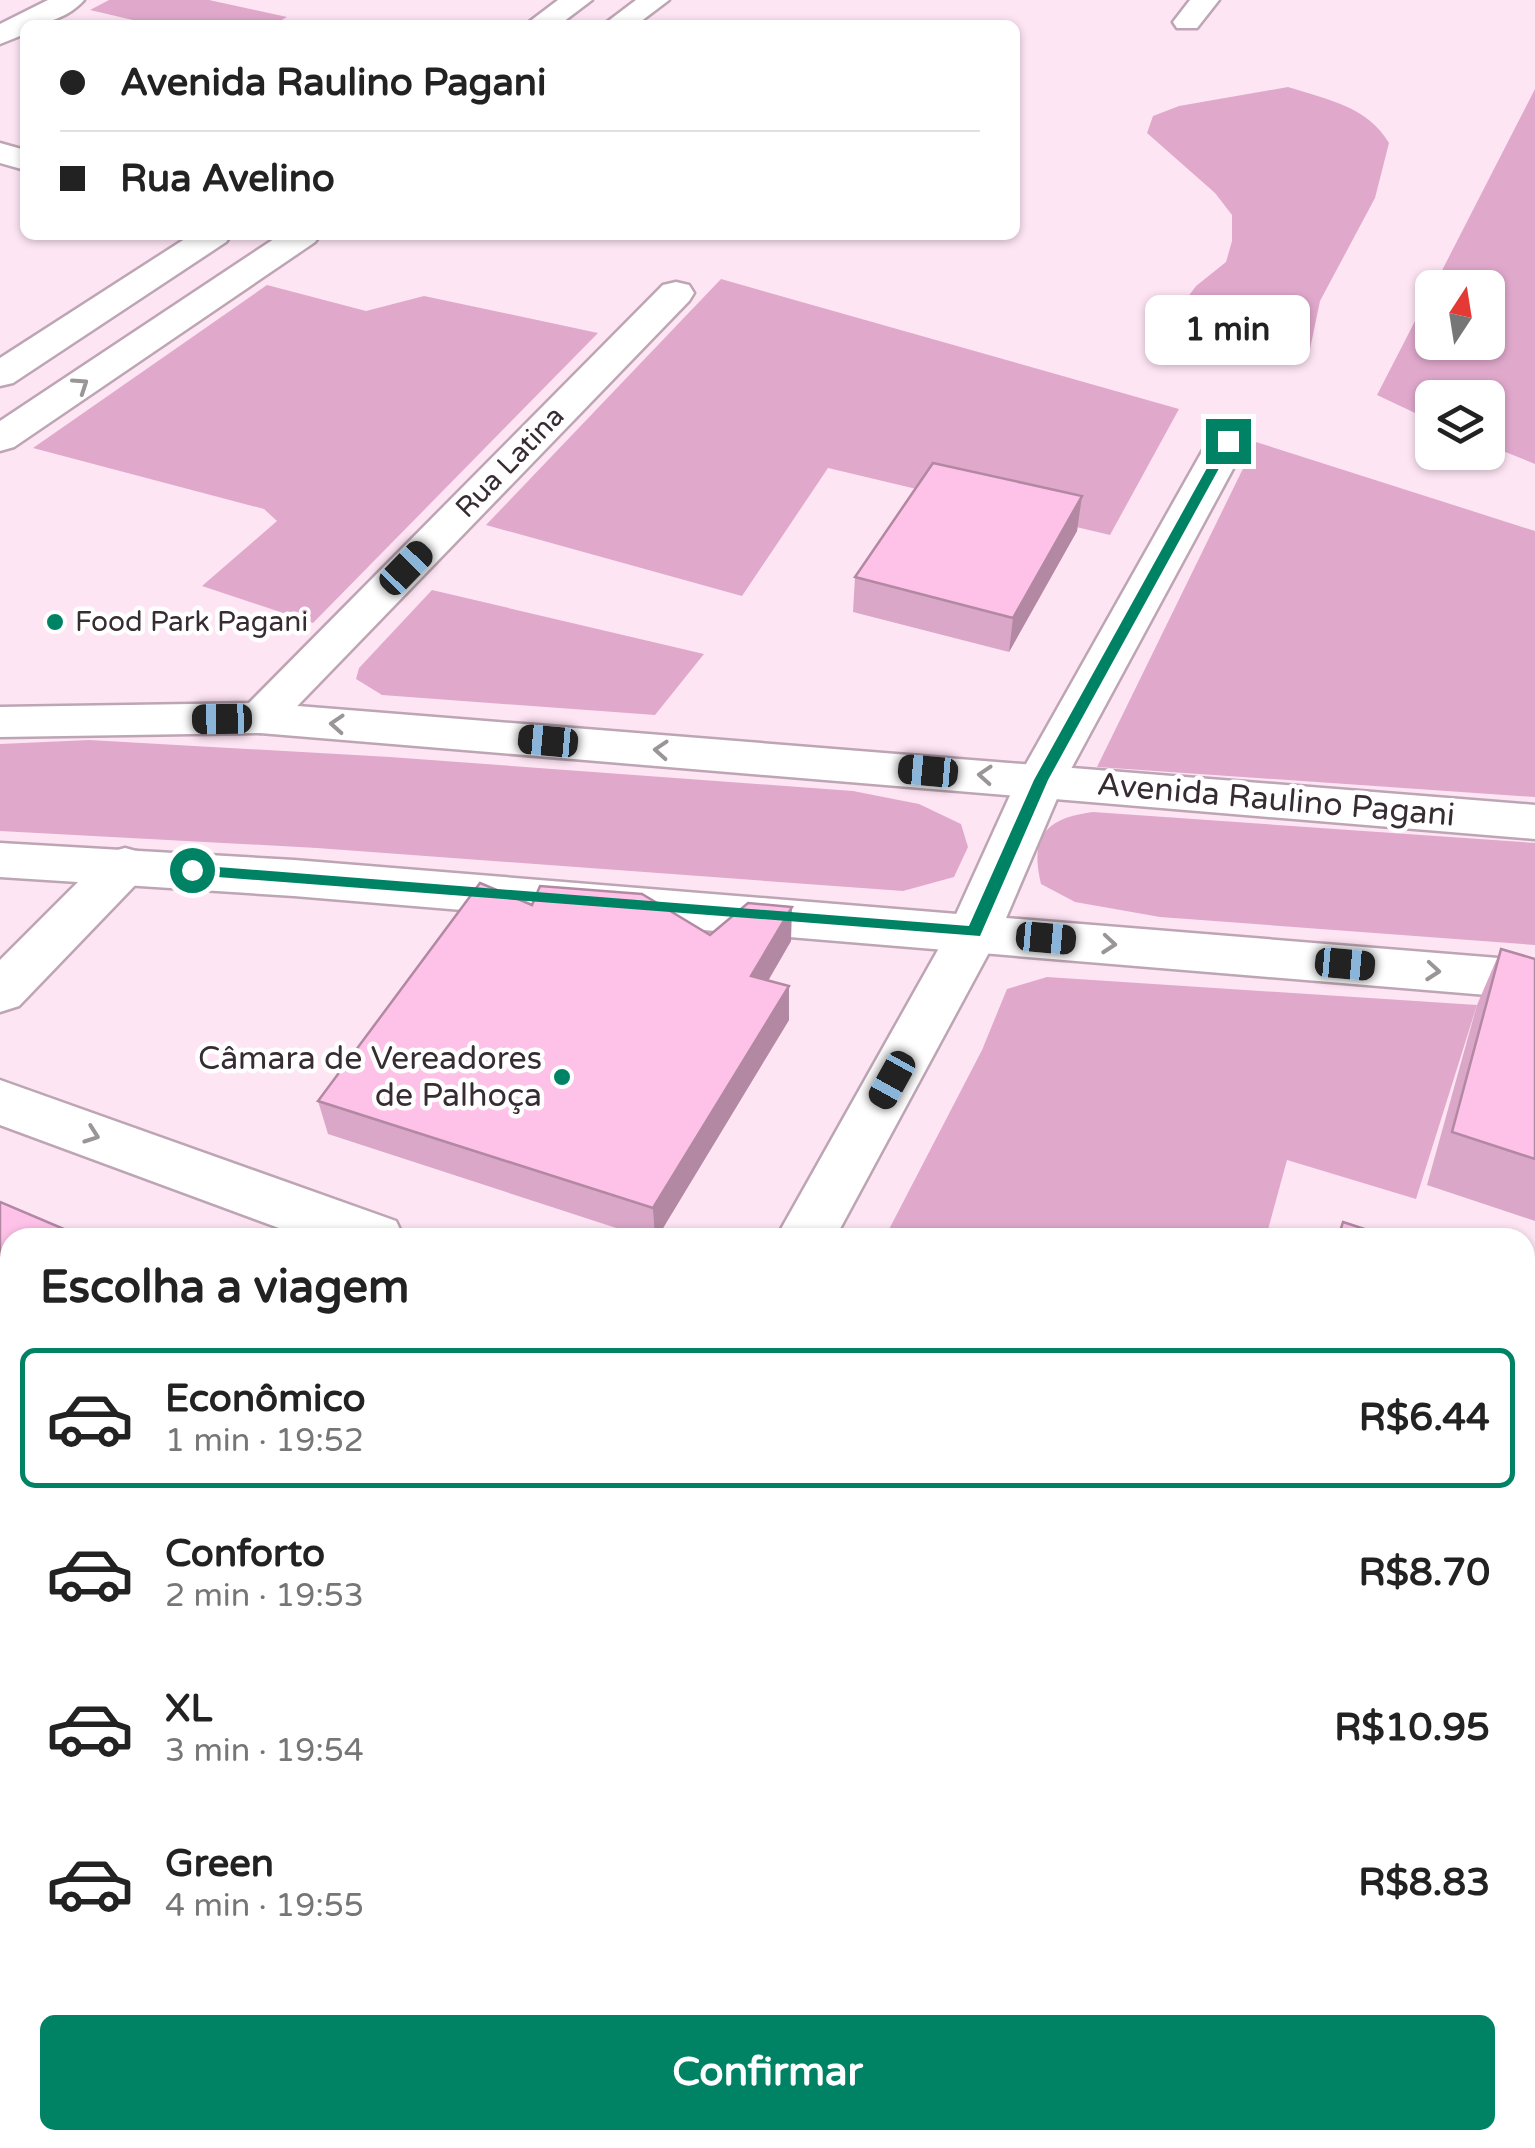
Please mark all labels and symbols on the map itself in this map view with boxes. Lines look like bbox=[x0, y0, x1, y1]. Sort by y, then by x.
north arrow bbox=[1415, 270, 1505, 360]
callout: 1 min bbox=[1146, 296, 1310, 366]
one-way arrow bbox=[70, 378, 88, 397]
street label: Rua Latina bbox=[448, 399, 572, 525]
route end bbox=[1206, 419, 1251, 464]
car bbox=[374, 536, 438, 600]
place label: Food Park Pagani bbox=[75, 605, 308, 639]
marker: Food Park Pagani bbox=[44, 611, 66, 633]
car bbox=[192, 703, 252, 735]
one-way arrow bbox=[328, 714, 344, 736]
car bbox=[517, 723, 579, 759]
one-way arrow bbox=[652, 739, 668, 761]
car bbox=[897, 753, 959, 789]
one-way arrow bbox=[976, 765, 992, 787]
street label: Avenida Raulino Pagani bbox=[1095, 765, 1457, 835]
route start bbox=[170, 848, 215, 893]
car bbox=[1015, 920, 1077, 956]
one-way arrow bbox=[1102, 932, 1118, 954]
car bbox=[1314, 946, 1376, 982]
one-way arrow bbox=[1426, 960, 1442, 982]
place label: Câmara de Vereadores de Palhoça bbox=[198, 1040, 542, 1115]
car bbox=[864, 1046, 920, 1114]
marker: Câmara de Vereadores de Palhoça bbox=[551, 1066, 573, 1088]
one-way arrow bbox=[82, 1124, 99, 1144]

